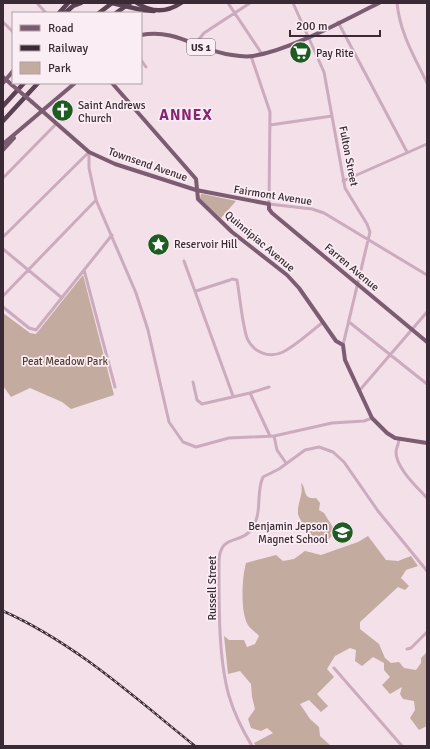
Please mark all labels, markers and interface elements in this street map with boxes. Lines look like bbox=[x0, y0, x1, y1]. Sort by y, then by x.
legend bbox=[12, 12, 142, 84]
scale bar bbox=[290, 12, 380, 38]
text: 200 m bbox=[296, 19, 328, 34]
text: Road bbox=[48, 21, 74, 36]
road number: US 1 bbox=[187, 39, 215, 55]
supermarket icon: Pay Rite bbox=[287, 40, 313, 66]
text: Railway bbox=[48, 41, 88, 56]
place label: Pay Rite bbox=[316, 47, 354, 60]
text: Park bbox=[48, 61, 71, 76]
church icon: Saint Andrews Church bbox=[50, 98, 76, 124]
place label: Saint Andrews Church bbox=[78, 99, 146, 125]
district label: ANNEX bbox=[159, 106, 213, 124]
street label: Fulton Street bbox=[336, 125, 361, 187]
street label: Townsend Avenue bbox=[106, 145, 189, 184]
street label: Fairmont Avenue bbox=[233, 183, 313, 208]
street label: Quinnipiac Avenue bbox=[222, 208, 297, 274]
place icon: Reservoir Hill bbox=[146, 231, 172, 257]
place label: Reservoir Hill bbox=[174, 238, 237, 251]
street label: Farren Avenue bbox=[322, 241, 382, 294]
park label: Peat Meadow Park bbox=[22, 355, 109, 368]
school or university icon: Benjamin Jepson Magnet School bbox=[330, 519, 356, 545]
place label: Benjamin Jepson Magnet School bbox=[248, 520, 328, 546]
street label: Russell Street bbox=[206, 555, 219, 620]

